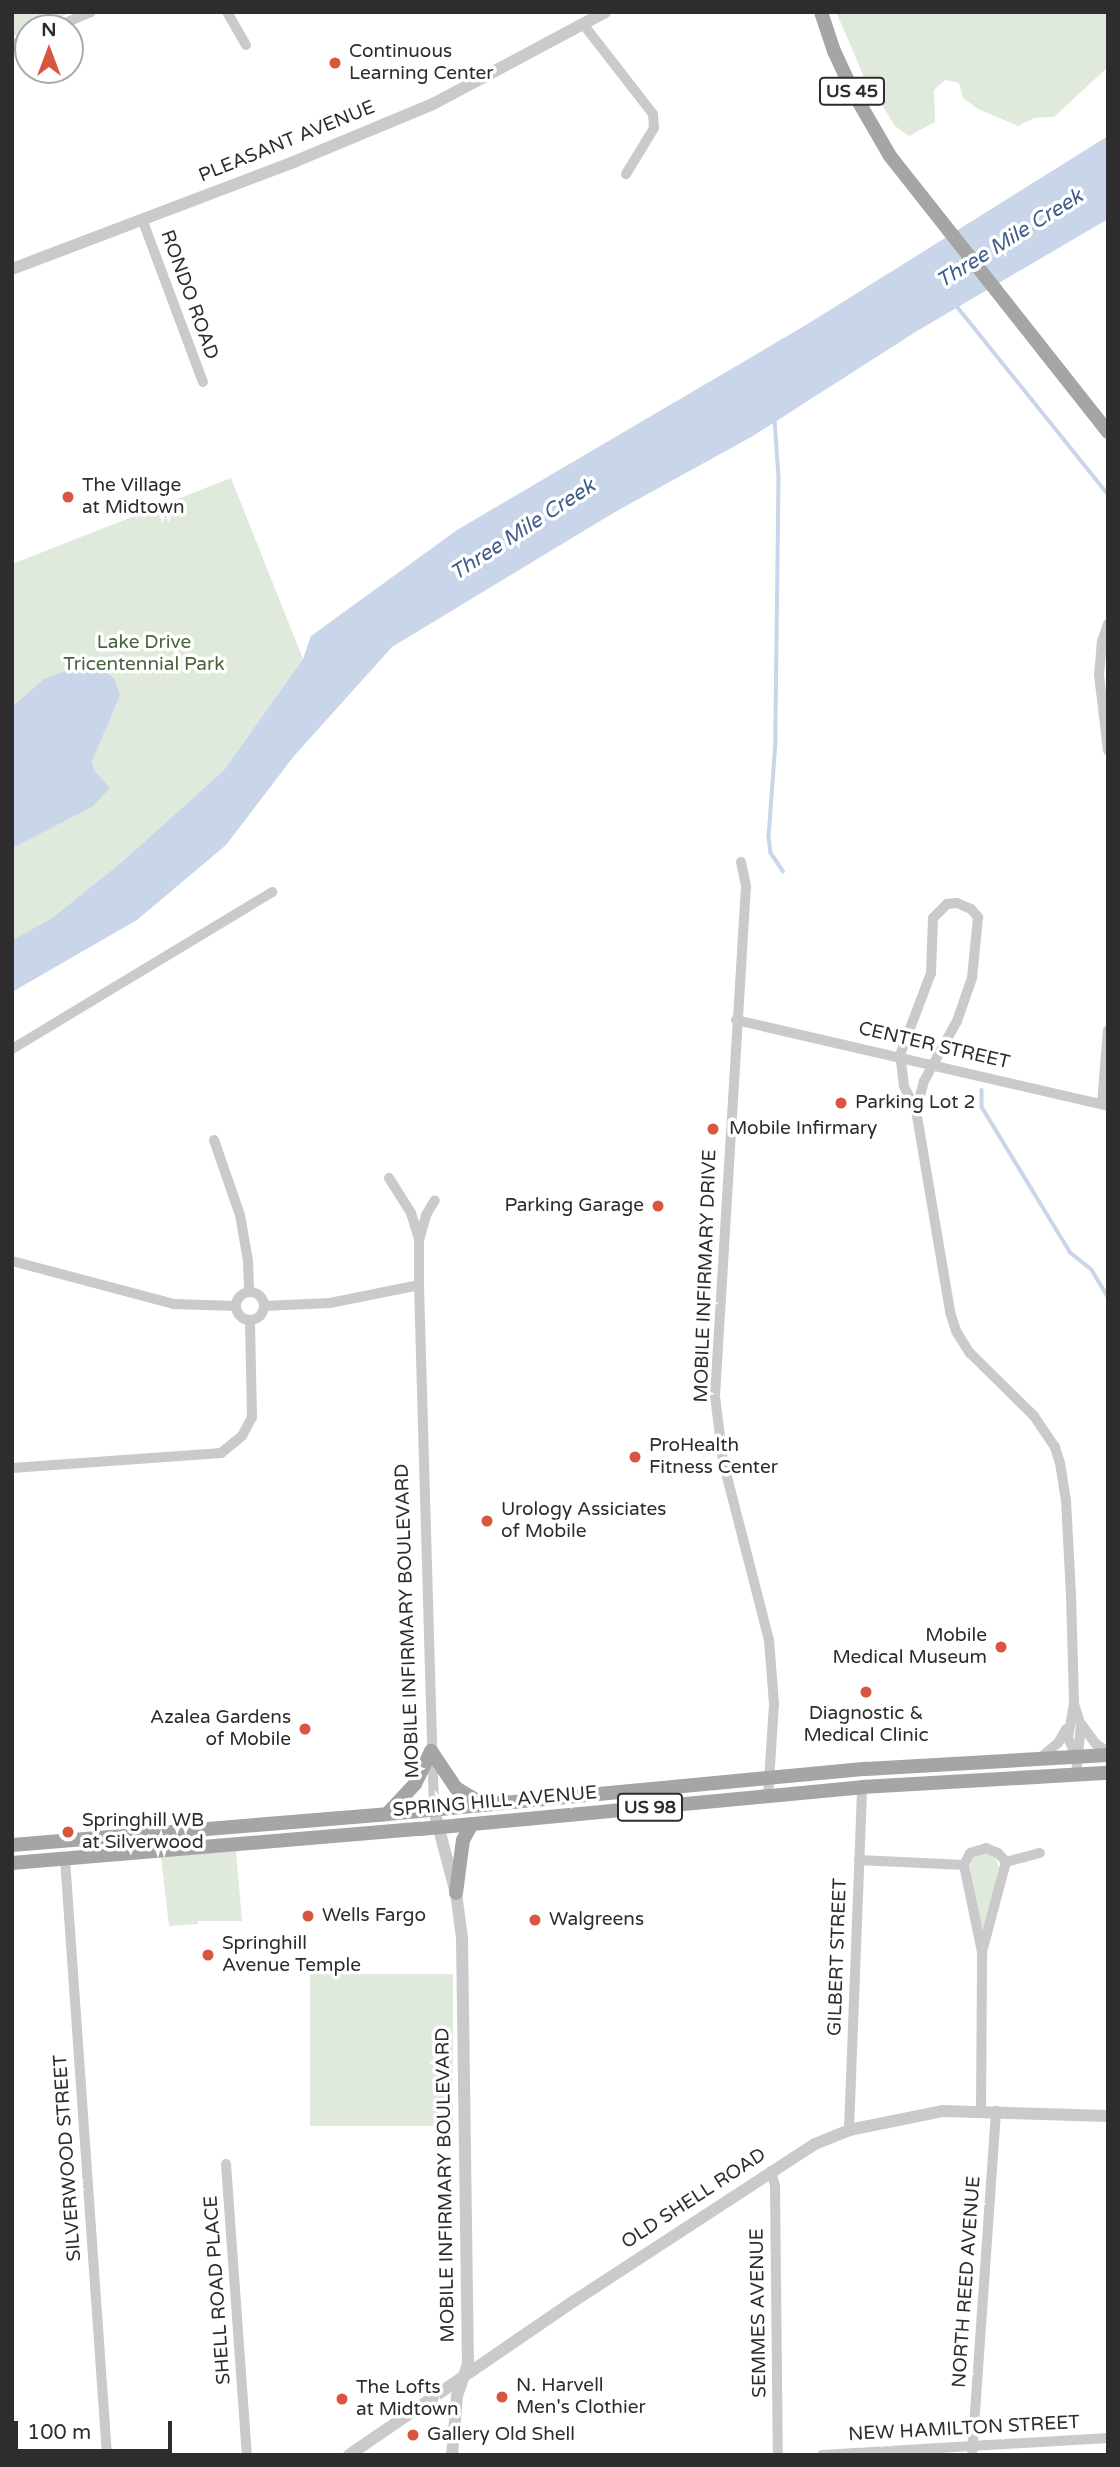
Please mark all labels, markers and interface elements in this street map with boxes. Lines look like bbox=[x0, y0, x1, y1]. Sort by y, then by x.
north arrow bbox=[14, 14, 84, 84]
text: N bbox=[41, 19, 57, 41]
place label: Continuous Learning Center bbox=[349, 41, 494, 85]
marker: Continuous Learning Center bbox=[327, 55, 343, 71]
road number: US 45 bbox=[819, 76, 885, 106]
street label: PLEASANT AVENUE bbox=[196, 96, 378, 188]
water label: Three Mile Creek bbox=[932, 184, 1088, 294]
street label: RONDO ROAD bbox=[155, 227, 223, 363]
water label: Three Mile Creek bbox=[446, 474, 600, 586]
place label: The Village at Midtown bbox=[82, 475, 185, 519]
marker: The Village at Midtown bbox=[60, 489, 76, 505]
park label: Lake Drive Tricentennial Park bbox=[63, 632, 225, 676]
street label: CENTER STREET bbox=[856, 1017, 1012, 1075]
place label: Parking Lot 2 bbox=[855, 1092, 975, 1114]
marker: Parking Lot 2 bbox=[833, 1095, 849, 1111]
place label: Mobile Infirmary bbox=[729, 1118, 877, 1140]
marker: Mobile Infirmary bbox=[703, 1119, 723, 1139]
street label: MOBILE INFIRMARY DRIVE bbox=[690, 1149, 722, 1403]
place label: Parking Garage bbox=[504, 1195, 644, 1217]
marker: Parking Garage bbox=[650, 1198, 666, 1214]
place label: ProHealth Fitness Center bbox=[649, 1435, 778, 1479]
marker: ProHealth Fitness Center bbox=[627, 1449, 643, 1465]
street label: MOBILE INFIRMARY BOULEVARD bbox=[391, 1463, 425, 1779]
place label: Urology Assiciates of Mobile bbox=[501, 1499, 666, 1543]
marker: Urology Assiciates of Mobile bbox=[479, 1513, 495, 1529]
place label: Mobile Medical Museum bbox=[832, 1625, 987, 1669]
marker: Mobile Medical Museum bbox=[993, 1639, 1009, 1655]
marker: Diagnostic & Medical Clinic bbox=[858, 1684, 874, 1700]
place label: Diagnostic & Medical Clinic bbox=[803, 1703, 929, 1747]
place label: Azalea Gardens of Mobile bbox=[150, 1707, 291, 1751]
marker: Azalea Gardens of Mobile bbox=[297, 1721, 313, 1737]
street label: SPRING HILL AVENUE bbox=[392, 1782, 598, 1822]
road number: US 98 bbox=[617, 1793, 683, 1822]
place label: Springhill WB at Silverwood bbox=[82, 1810, 204, 1854]
marker: Springhill WB at Silverwood bbox=[60, 1824, 76, 1840]
street label: GILBERT STREET bbox=[824, 1878, 852, 2036]
place label: Wells Fargo bbox=[322, 1905, 426, 1927]
marker: Wells Fargo bbox=[300, 1908, 316, 1924]
place label: Walgreens bbox=[549, 1909, 644, 1931]
marker: Walgreens bbox=[527, 1912, 543, 1928]
place label: Springhill Avenue Temple bbox=[222, 1933, 361, 1977]
marker: Springhill Avenue Temple bbox=[200, 1947, 216, 1963]
street label: MOBILE INFIRMARY BOULEVARD bbox=[432, 2027, 460, 2343]
street label: SILVERWOOD STREET bbox=[49, 2054, 87, 2262]
street label: OLD SHELL ROAD bbox=[617, 2144, 771, 2254]
street label: NORTH REED AVENUE bbox=[948, 2175, 986, 2389]
street label: SHELL ROAD PLACE bbox=[200, 2195, 236, 2385]
street label: SEMMES AVENUE bbox=[746, 2228, 772, 2398]
place label: N. Harvell Men's Clothier bbox=[516, 2375, 646, 2419]
place label: The Lofts at Midtown bbox=[356, 2377, 459, 2421]
marker: N. Harvell Men's Clothier bbox=[494, 2389, 510, 2405]
marker: The Lofts at Midtown bbox=[334, 2391, 350, 2407]
scale bar bbox=[18, 2408, 175, 2452]
street label: NEW HAMILTON STREET bbox=[848, 2412, 1080, 2446]
text: 100 m bbox=[27, 2420, 91, 2445]
place label: Gallery Old Shell bbox=[427, 2424, 575, 2446]
marker: Gallery Old Shell bbox=[405, 2427, 421, 2443]

